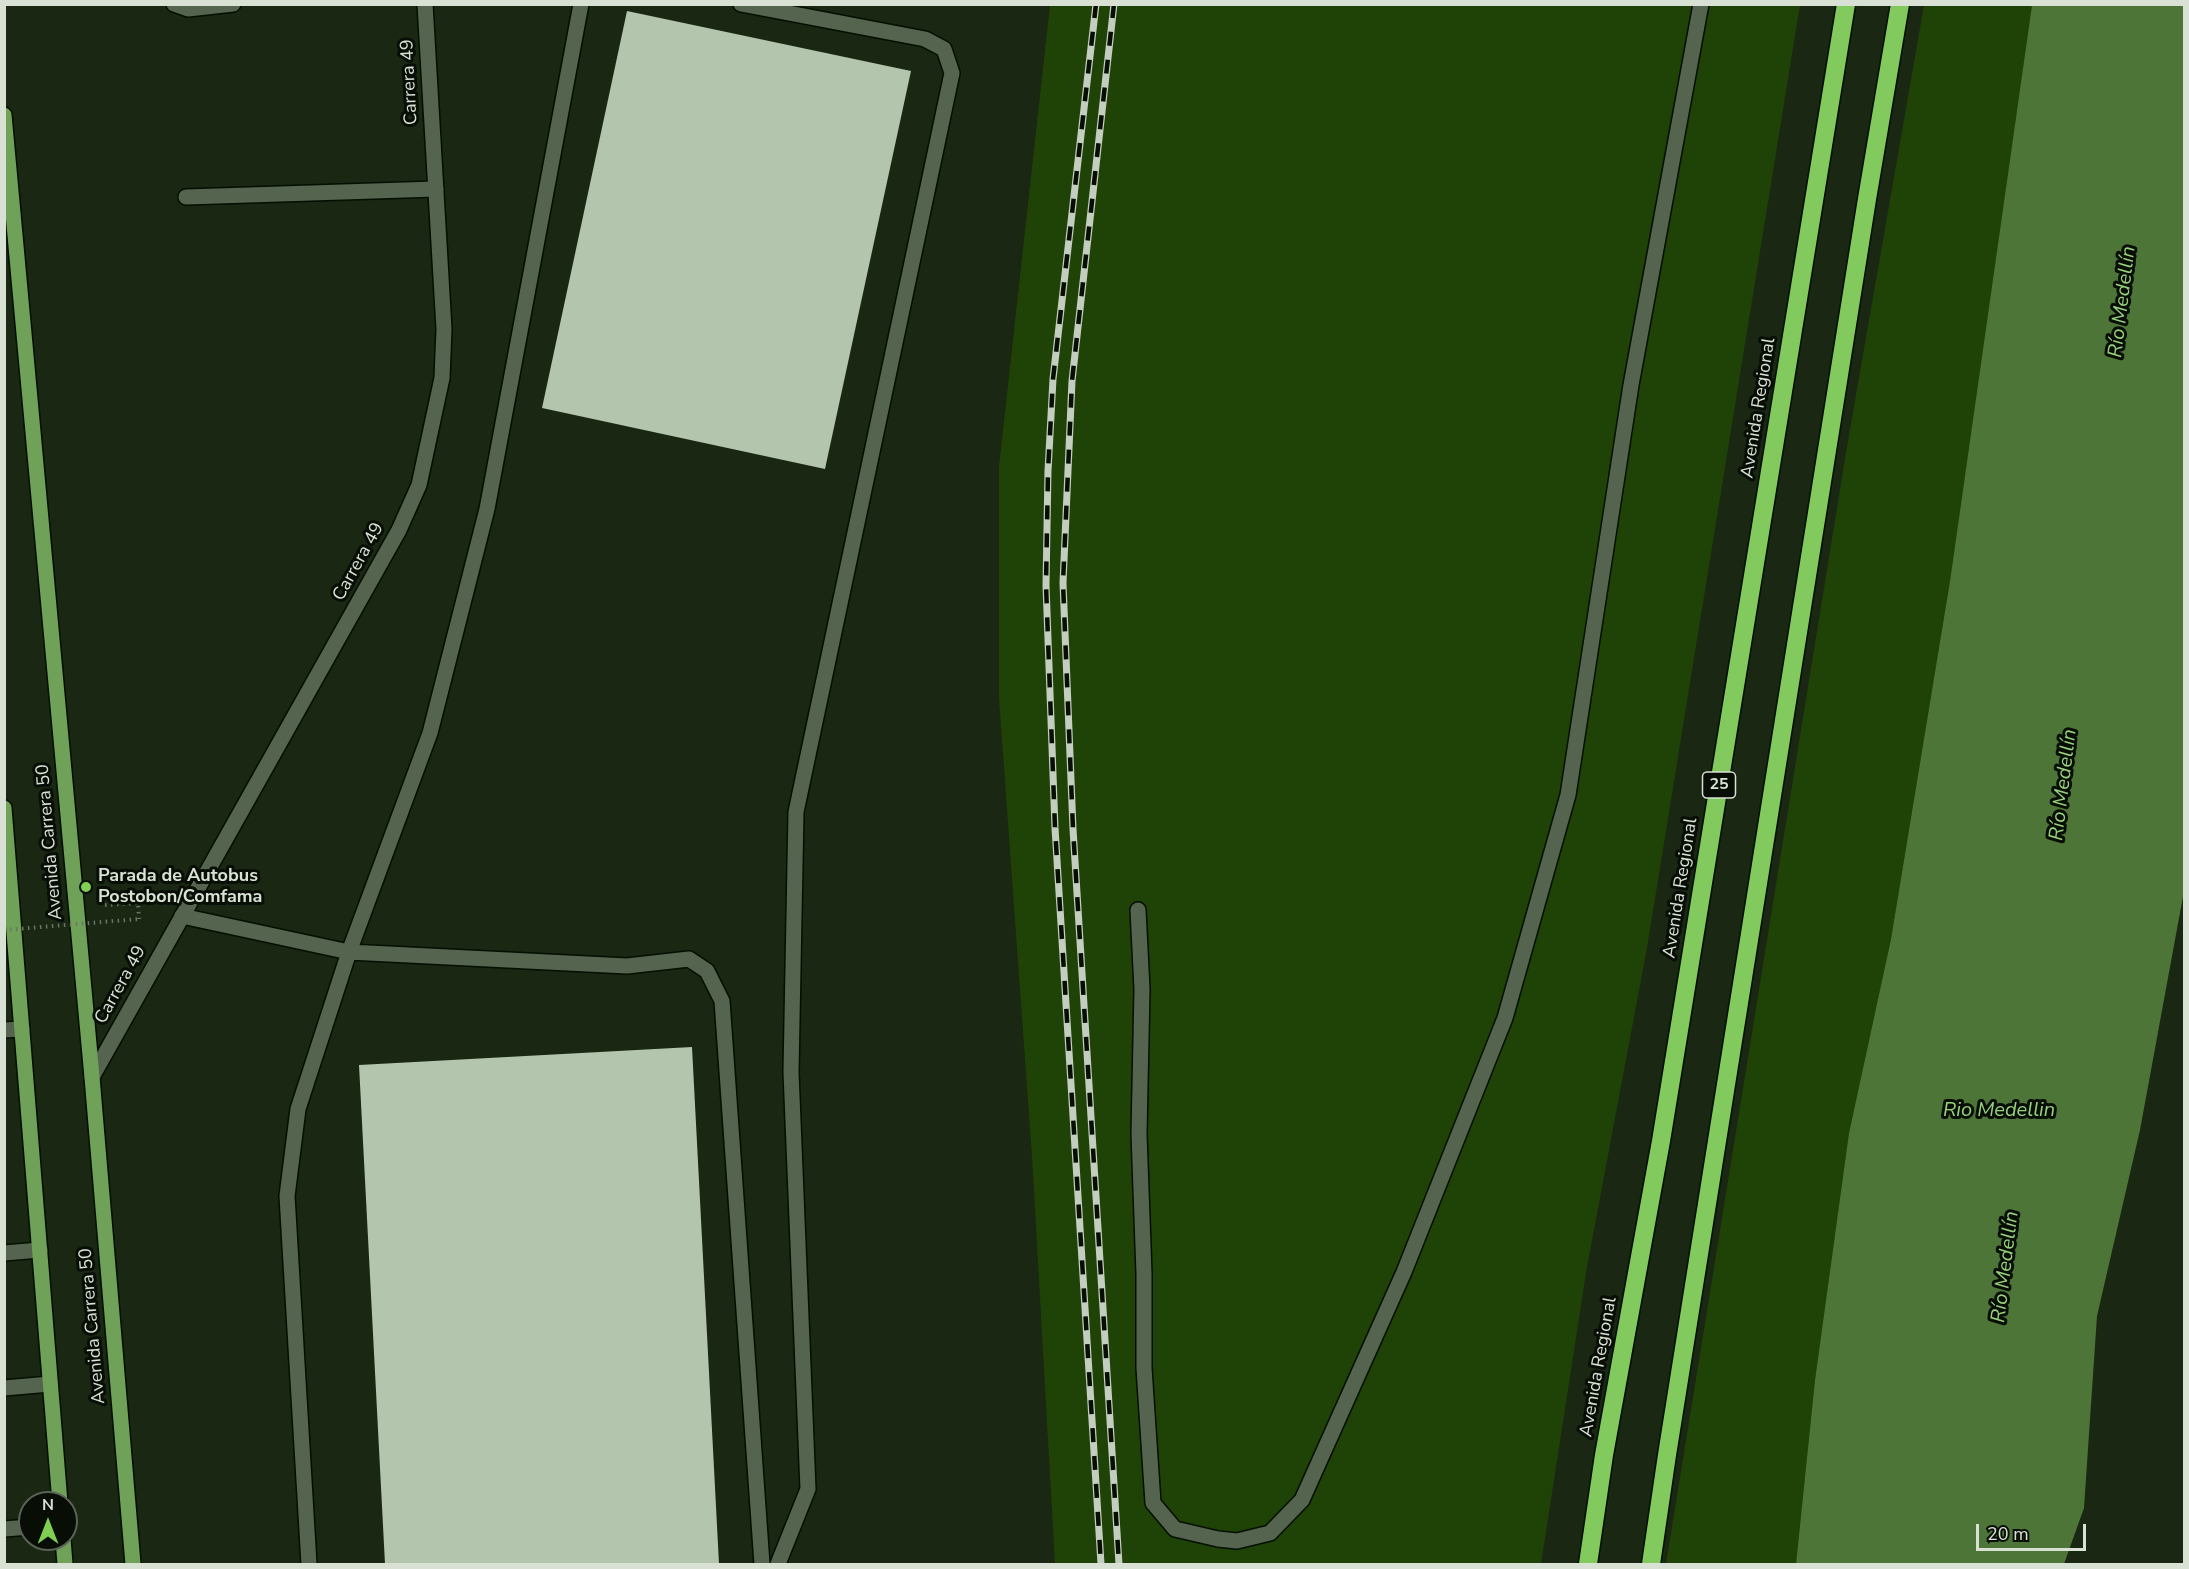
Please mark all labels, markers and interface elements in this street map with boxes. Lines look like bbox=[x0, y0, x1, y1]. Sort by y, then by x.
street label: Carrera 49 bbox=[397, 39, 423, 125]
water label: Río Medellín bbox=[2104, 245, 2142, 359]
street label: Avenida Regional bbox=[1737, 336, 1781, 480]
street label: Carrera 49 bbox=[329, 519, 389, 605]
water label: Río Medellín bbox=[2045, 728, 2083, 842]
street label: Avenida Carrera 50 bbox=[32, 763, 68, 921]
road number: 25 bbox=[1702, 772, 1736, 798]
street label: Avenida Regional bbox=[1659, 816, 1703, 960]
place label: Parada de Autobus Postobon/Comfama bbox=[98, 866, 262, 908]
marker: Parada de Autobus Postobon/Comfama bbox=[79, 880, 93, 894]
street label: Carrera 49 bbox=[91, 942, 151, 1028]
water label: Rio Medellin bbox=[1943, 1099, 2055, 1123]
water label: Río Medellín bbox=[1987, 1210, 2025, 1324]
street label: Avenida Carrera 50 bbox=[75, 1247, 111, 1405]
street label: Avenida Regional bbox=[1576, 1295, 1622, 1439]
north arrow bbox=[18, 1491, 78, 1551]
text: N bbox=[42, 1494, 54, 1516]
scale bar bbox=[1979, 1512, 2088, 1550]
text: 20 m bbox=[1987, 1522, 2029, 1546]

